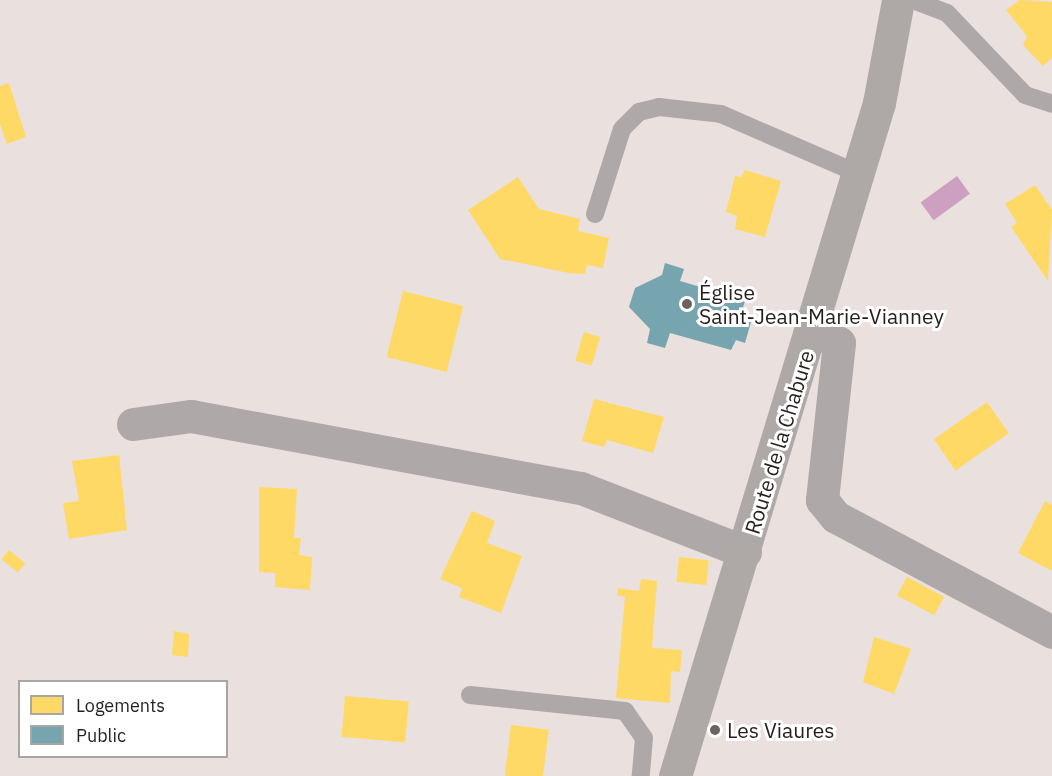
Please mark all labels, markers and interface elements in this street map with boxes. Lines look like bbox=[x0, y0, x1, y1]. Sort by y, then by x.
place label: Église Saint-Jean-Marie-Vianney bbox=[699, 279, 944, 329]
marker: Église Saint-Jean-Marie-Vianney bbox=[680, 297, 694, 311]
street label: Route de la Chabure bbox=[739, 347, 819, 537]
legend bbox=[18, 680, 228, 758]
text: Logements bbox=[76, 694, 165, 717]
place label: Les Viaures bbox=[727, 717, 835, 743]
marker: Les Viaures bbox=[708, 723, 722, 737]
text: Public bbox=[76, 724, 126, 747]

